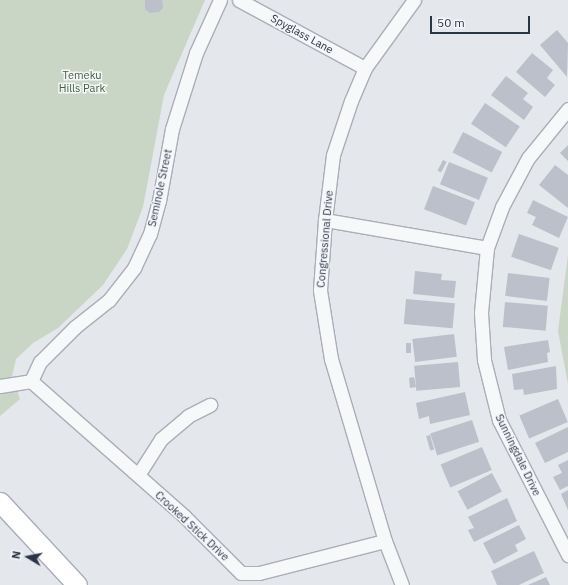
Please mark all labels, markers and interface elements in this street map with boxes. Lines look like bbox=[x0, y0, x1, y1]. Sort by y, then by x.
scale bar bbox=[432, 8, 532, 34]
street label: Spyglass Lane bbox=[268, 11, 336, 57]
text: 50 m bbox=[437, 15, 465, 30]
park label: Temeku Hills Park bbox=[59, 69, 105, 95]
street label: Seminole Street bbox=[145, 148, 175, 228]
street label: Congressional Drive bbox=[314, 190, 336, 288]
street label: Sunningdale Drive bbox=[492, 412, 544, 498]
street label: Crooked Stick Drive bbox=[152, 488, 232, 564]
north arrow bbox=[8, 537, 48, 577]
text: N bbox=[9, 550, 24, 560]

